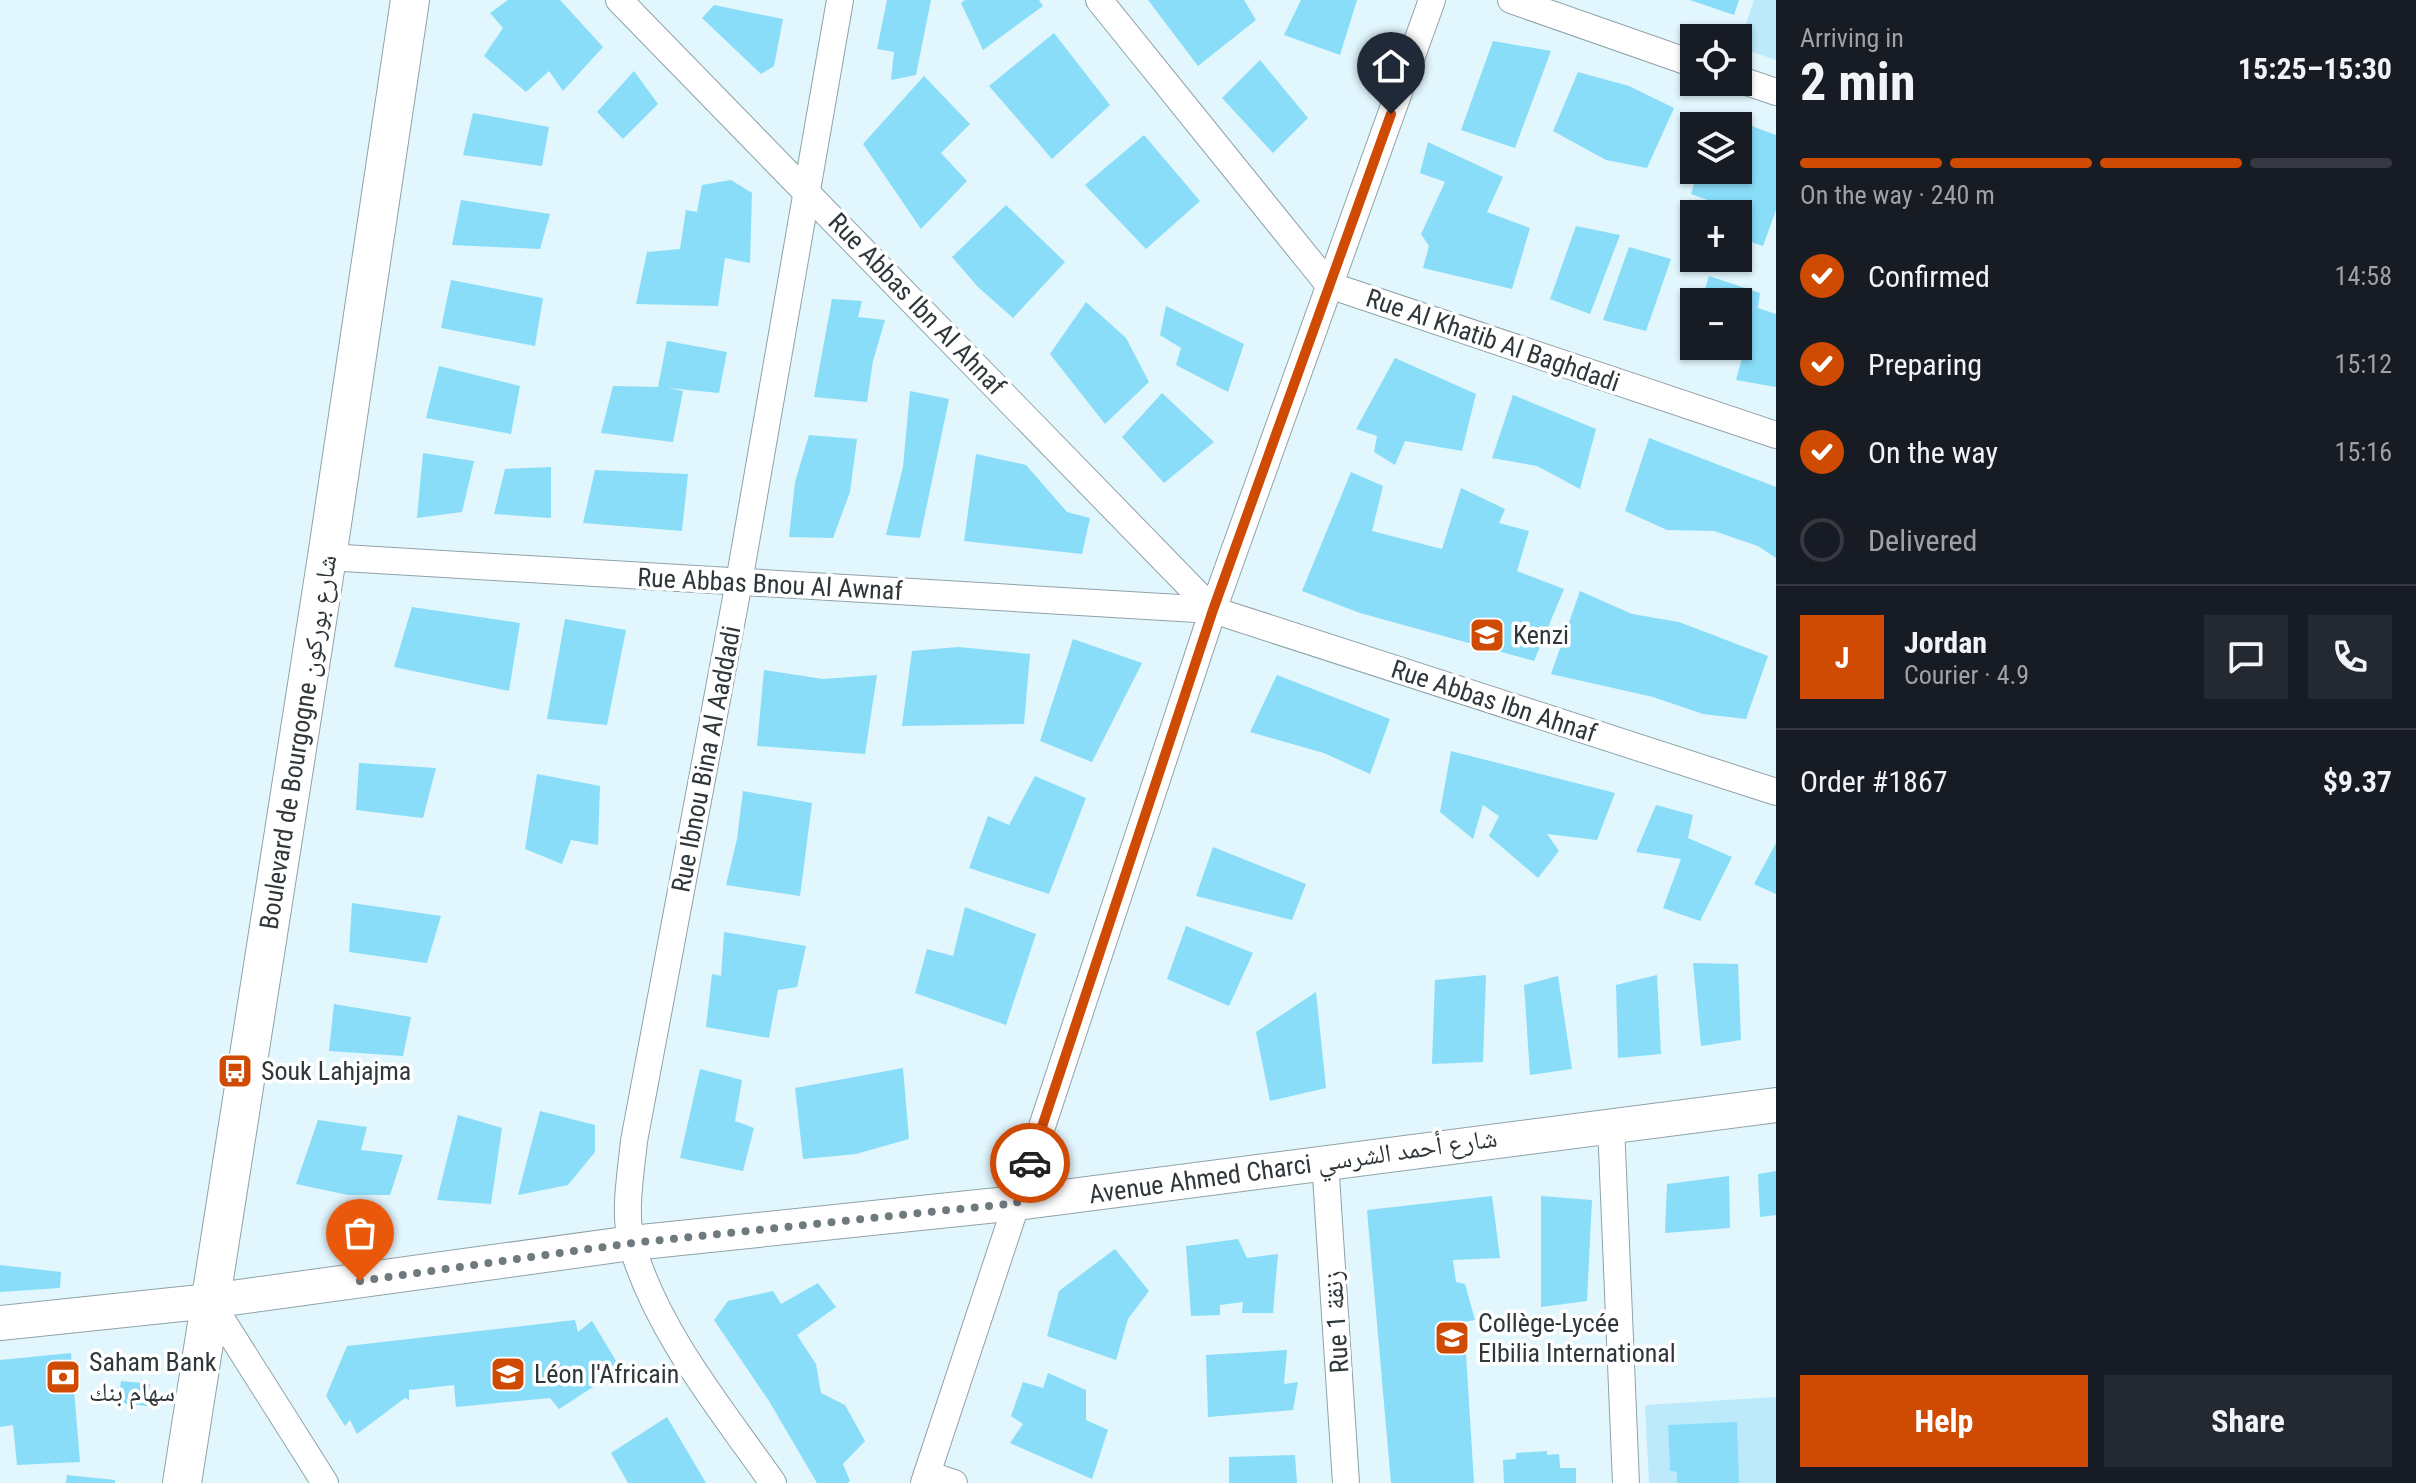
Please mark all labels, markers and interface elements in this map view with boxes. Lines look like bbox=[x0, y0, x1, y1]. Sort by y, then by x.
text: Arriving in bbox=[1800, 23, 1904, 53]
map controls bbox=[1680, 24, 1752, 360]
button: locate bbox=[1680, 24, 1752, 96]
pin bbox=[1357, 32, 1425, 114]
icon: home bbox=[1369, 44, 1413, 88]
text: 15:25–15:30 bbox=[2238, 51, 2392, 86]
text: 2 min bbox=[1800, 52, 1916, 113]
button: layers bbox=[1680, 112, 1752, 184]
text: On the way · 240 m bbox=[1800, 180, 1995, 210]
button: + bbox=[1680, 200, 1752, 272]
street label: Rue Abbas Ibn Al Ahnaf bbox=[822, 207, 1012, 401]
icon: check bbox=[1800, 254, 1844, 298]
text: Confirmed bbox=[1868, 259, 1990, 294]
text: 14:58 bbox=[2335, 261, 2392, 291]
street label: Rue Al Khatib Al Baghdadi bbox=[1362, 282, 1624, 398]
button: − bbox=[1680, 288, 1752, 360]
icon: check bbox=[1800, 342, 1844, 386]
text: Preparing bbox=[1868, 347, 1982, 382]
text: 15:12 bbox=[2335, 349, 2392, 379]
icon: check bbox=[1800, 430, 1844, 474]
text: On the way bbox=[1868, 435, 1998, 470]
text: 15:16 bbox=[2335, 437, 2392, 467]
text: Delivered bbox=[1868, 523, 1977, 558]
street label: Boulevard de Bourgogne شارع بوركون bbox=[254, 553, 343, 932]
street label: Rue Abbas Bnou Al Awnaf bbox=[637, 562, 903, 606]
button: chat bbox=[2204, 615, 2288, 699]
button: phone bbox=[2308, 615, 2392, 699]
school or university icon: Kenzi bbox=[1468, 616, 1506, 654]
place label: Kenzi bbox=[1513, 620, 1569, 650]
street label: Rue Ibnou Bina Al Aaddadi bbox=[665, 623, 747, 895]
text: Jordan bbox=[1904, 625, 1987, 660]
text: J bbox=[1835, 640, 1849, 675]
street label: Rue Abbas Ibn Ahnaf bbox=[1388, 654, 1600, 748]
text: Courier · 4.9 bbox=[1904, 660, 2029, 690]
text: Order #1867 bbox=[1800, 764, 1948, 799]
text: $9.37 bbox=[2323, 764, 2392, 799]
bus stop icon: Souk Lahjajma bbox=[216, 1052, 254, 1090]
place label: Souk Lahjajma bbox=[261, 1056, 411, 1086]
street label: Avenue Ahmed Charci شارع أحمد الشرسي bbox=[1087, 1122, 1500, 1215]
courier bbox=[990, 1123, 1070, 1203]
icon: car bbox=[1008, 1141, 1052, 1185]
pin bbox=[326, 1199, 394, 1281]
icon: bag bbox=[338, 1211, 382, 1255]
street label: Rue 1 زنقة bbox=[1317, 1270, 1355, 1374]
place label: Collège-Lycée Elbilia International bbox=[1478, 1308, 1676, 1368]
school or university icon: Collège-Lycée Elbilia International bbox=[1433, 1319, 1471, 1357]
place label: Saham Bank سهام بنك bbox=[89, 1347, 217, 1410]
school or university icon: Léon l'Africain bbox=[489, 1355, 527, 1393]
bank icon: Saham Bank سهام بنك bbox=[44, 1358, 82, 1396]
place label: Léon l'Africain bbox=[534, 1359, 679, 1389]
button: Help bbox=[1800, 1375, 2088, 1467]
button: Share bbox=[2104, 1375, 2392, 1467]

